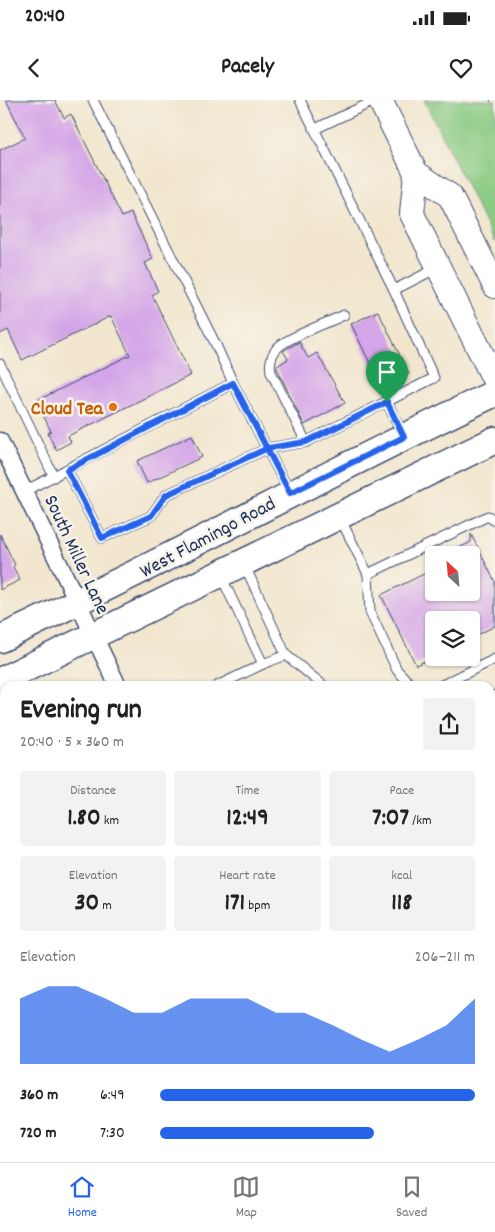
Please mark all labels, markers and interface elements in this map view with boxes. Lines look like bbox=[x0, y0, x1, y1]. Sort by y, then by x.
text: 20:40 bbox=[25, 4, 65, 31]
text: Pacely bbox=[221, 52, 274, 83]
icon: back bbox=[20, 54, 48, 82]
icon: heart bbox=[447, 54, 475, 82]
pin bbox=[366, 351, 408, 402]
icon: arrive bbox=[373, 358, 401, 386]
place label: Cloud Tea bbox=[31, 396, 104, 424]
marker: Cloud Tea bbox=[107, 401, 119, 413]
street label: South Miller Lane bbox=[35, 491, 115, 620]
street label: West Flamingo Road bbox=[136, 491, 281, 586]
north arrow bbox=[425, 546, 480, 601]
map controls bbox=[425, 546, 480, 666]
button: layers bbox=[425, 611, 480, 666]
text: Evening run bbox=[20, 692, 142, 732]
button: share bbox=[423, 698, 475, 750]
text: 20:40 · 5 × 360 m bbox=[20, 731, 124, 754]
text: Distance bbox=[70, 781, 116, 801]
text: Time bbox=[236, 781, 259, 801]
text: Pace bbox=[389, 781, 414, 801]
text: 1.80 bbox=[67, 801, 101, 837]
text: 12:49 bbox=[226, 801, 269, 837]
text: 7:07 bbox=[372, 801, 409, 837]
text: km bbox=[101, 811, 119, 831]
text: /km bbox=[409, 811, 432, 831]
text: Elevation bbox=[69, 866, 118, 886]
text: Heart rate bbox=[219, 866, 276, 886]
text: kcal bbox=[391, 866, 412, 886]
text: 30 bbox=[74, 886, 99, 922]
text: 171 bbox=[225, 886, 245, 922]
text: 118 bbox=[391, 886, 412, 922]
text: m bbox=[99, 896, 112, 916]
text: bpm bbox=[245, 896, 270, 916]
text: Elevation bbox=[20, 946, 76, 969]
text: 206–211 m bbox=[415, 946, 475, 969]
text: 360 m bbox=[20, 1084, 58, 1107]
text: 6:49 bbox=[100, 1084, 124, 1107]
text: 720 m bbox=[20, 1122, 57, 1145]
text: 7:30 bbox=[100, 1122, 125, 1145]
tab: Home bbox=[68, 1173, 97, 1223]
tab: Map bbox=[232, 1173, 260, 1223]
tab: Saved bbox=[396, 1173, 427, 1223]

